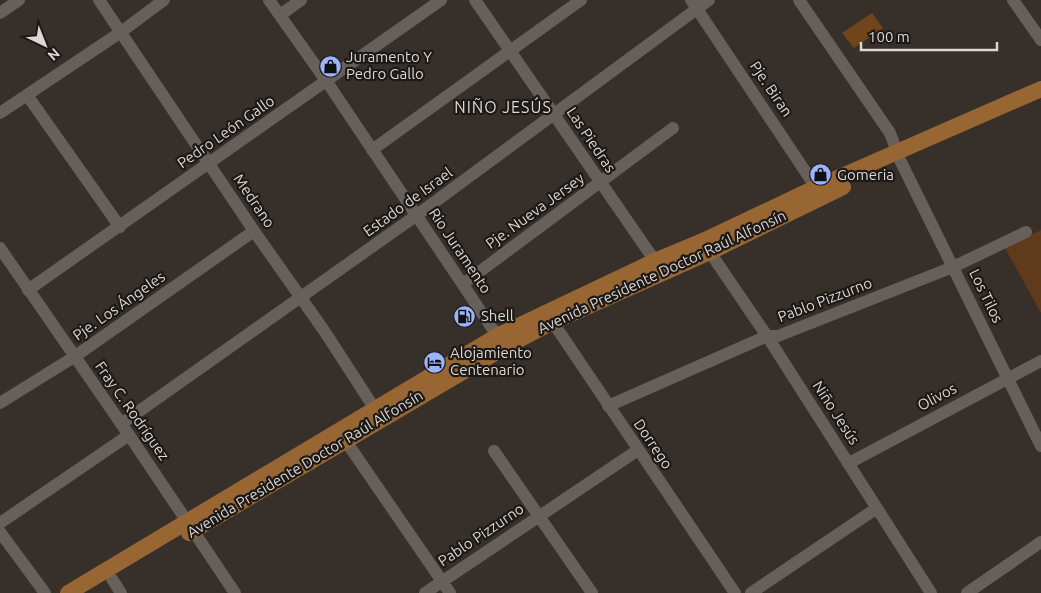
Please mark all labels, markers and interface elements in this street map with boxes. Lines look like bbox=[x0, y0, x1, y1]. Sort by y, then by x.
north arrow bbox=[20, 20, 70, 70]
scale bar bbox=[861, 20, 997, 52]
text: 100 m bbox=[868, 28, 910, 45]
text: N bbox=[45, 45, 63, 64]
place label: Juramento Y Pedro Gallo bbox=[346, 48, 432, 82]
shop icon: Juramento Y Pedro Gallo bbox=[318, 54, 342, 78]
street label: Pje. Biran bbox=[747, 58, 796, 120]
street label: Pedro León Gallo bbox=[174, 92, 278, 171]
district label: NIÑO JESÚS bbox=[454, 96, 552, 116]
street label: Las Piedras bbox=[563, 104, 619, 176]
shop icon: Gomeria bbox=[809, 163, 833, 187]
street label: Estado de Israel bbox=[360, 164, 456, 240]
place label: Gomeria bbox=[837, 166, 894, 183]
street label: Pje. Nueva Jersey bbox=[482, 169, 587, 252]
street label: Medrano bbox=[230, 171, 278, 231]
street label: Rio Juramento bbox=[426, 205, 495, 297]
street label: Avenida Presidente Doctor Raúl Alfonsín bbox=[535, 206, 789, 337]
street label: Los Tilos bbox=[966, 266, 1007, 326]
street label: Pje. Los Ángeles bbox=[69, 268, 168, 344]
street label: Pablo Pizzurno bbox=[775, 274, 874, 325]
fuel station icon: Shell bbox=[453, 304, 477, 328]
place label: Shell bbox=[481, 307, 514, 324]
place label: Alojamiento Centenario bbox=[450, 344, 532, 378]
hotel icon: Alojamiento Centenario bbox=[422, 350, 446, 374]
street label: Fray C. Rodríguez bbox=[92, 358, 173, 464]
street label: Niño Jesús bbox=[810, 378, 863, 448]
street label: Olivos bbox=[914, 379, 959, 414]
street label: Avenida Presidente Doctor Raúl Alfonsín bbox=[184, 386, 426, 541]
street label: Dorrego bbox=[631, 416, 676, 472]
street label: Pablo Pizzurno bbox=[435, 500, 527, 569]

